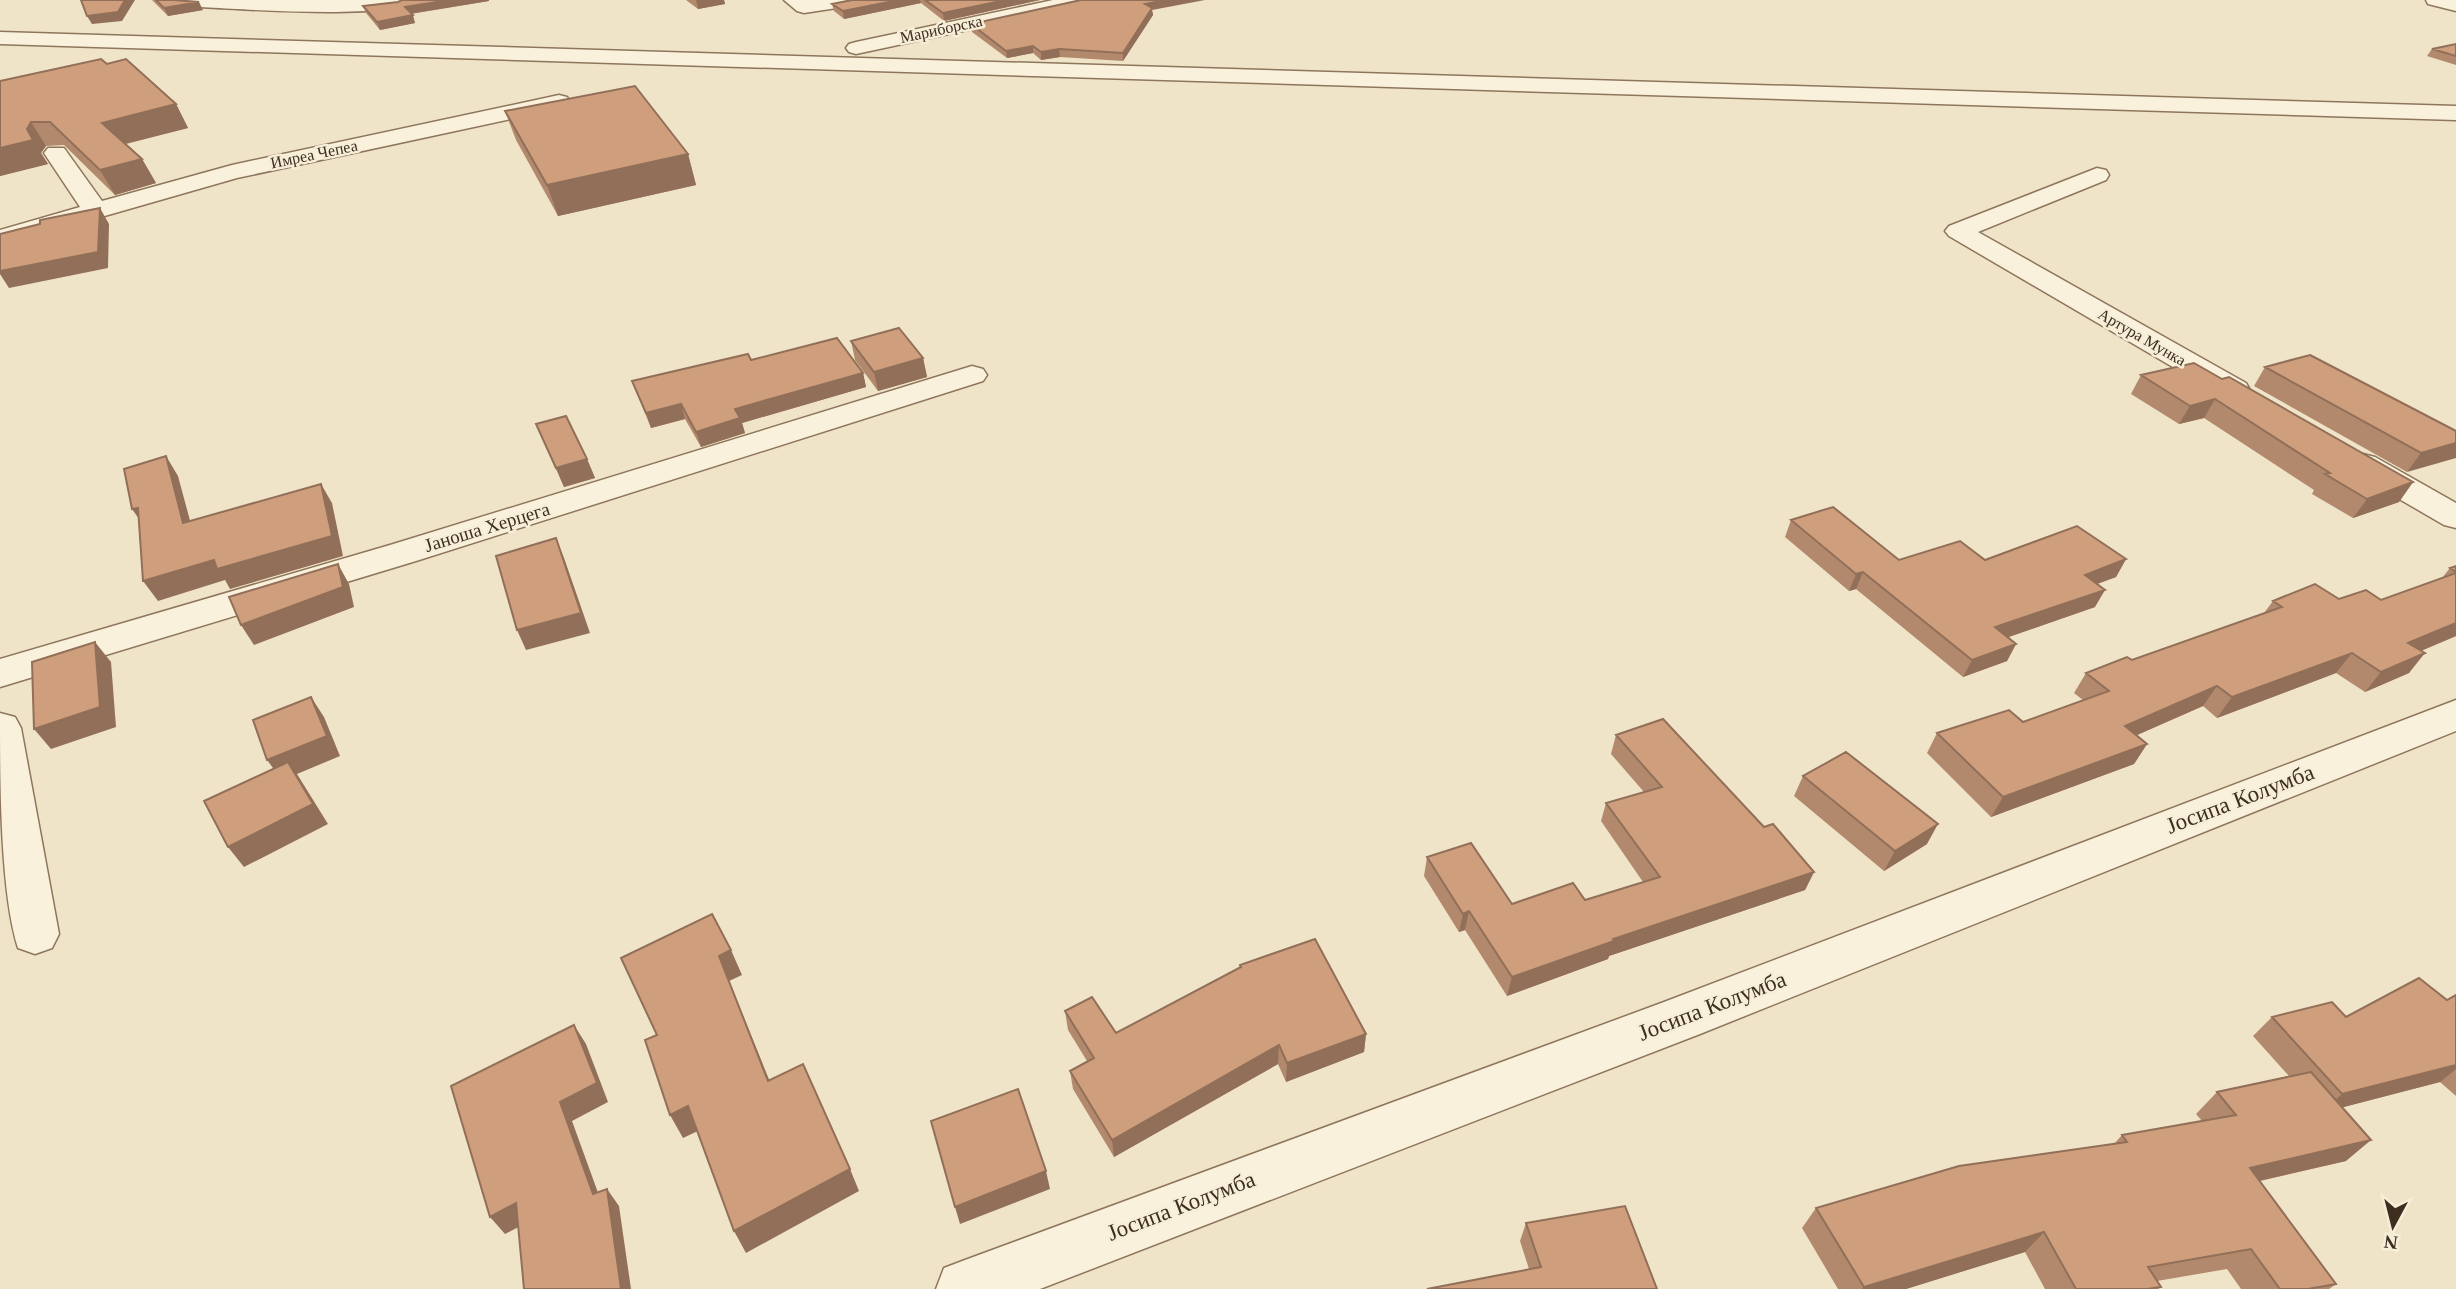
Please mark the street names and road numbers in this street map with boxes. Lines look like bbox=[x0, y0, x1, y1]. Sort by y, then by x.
street label: Мариборска bbox=[898, 12, 984, 47]
street label: Имреа Чепеа bbox=[269, 136, 359, 172]
street label: Артура Мунка bbox=[2095, 305, 2189, 370]
street label: Јаноша Херцега bbox=[422, 498, 553, 556]
street label: Јосипа Колумба bbox=[2163, 759, 2317, 839]
street label: Јосипа Колумба bbox=[1635, 966, 1789, 1046]
street label: Јосипа Колумба bbox=[1104, 1166, 1258, 1246]

